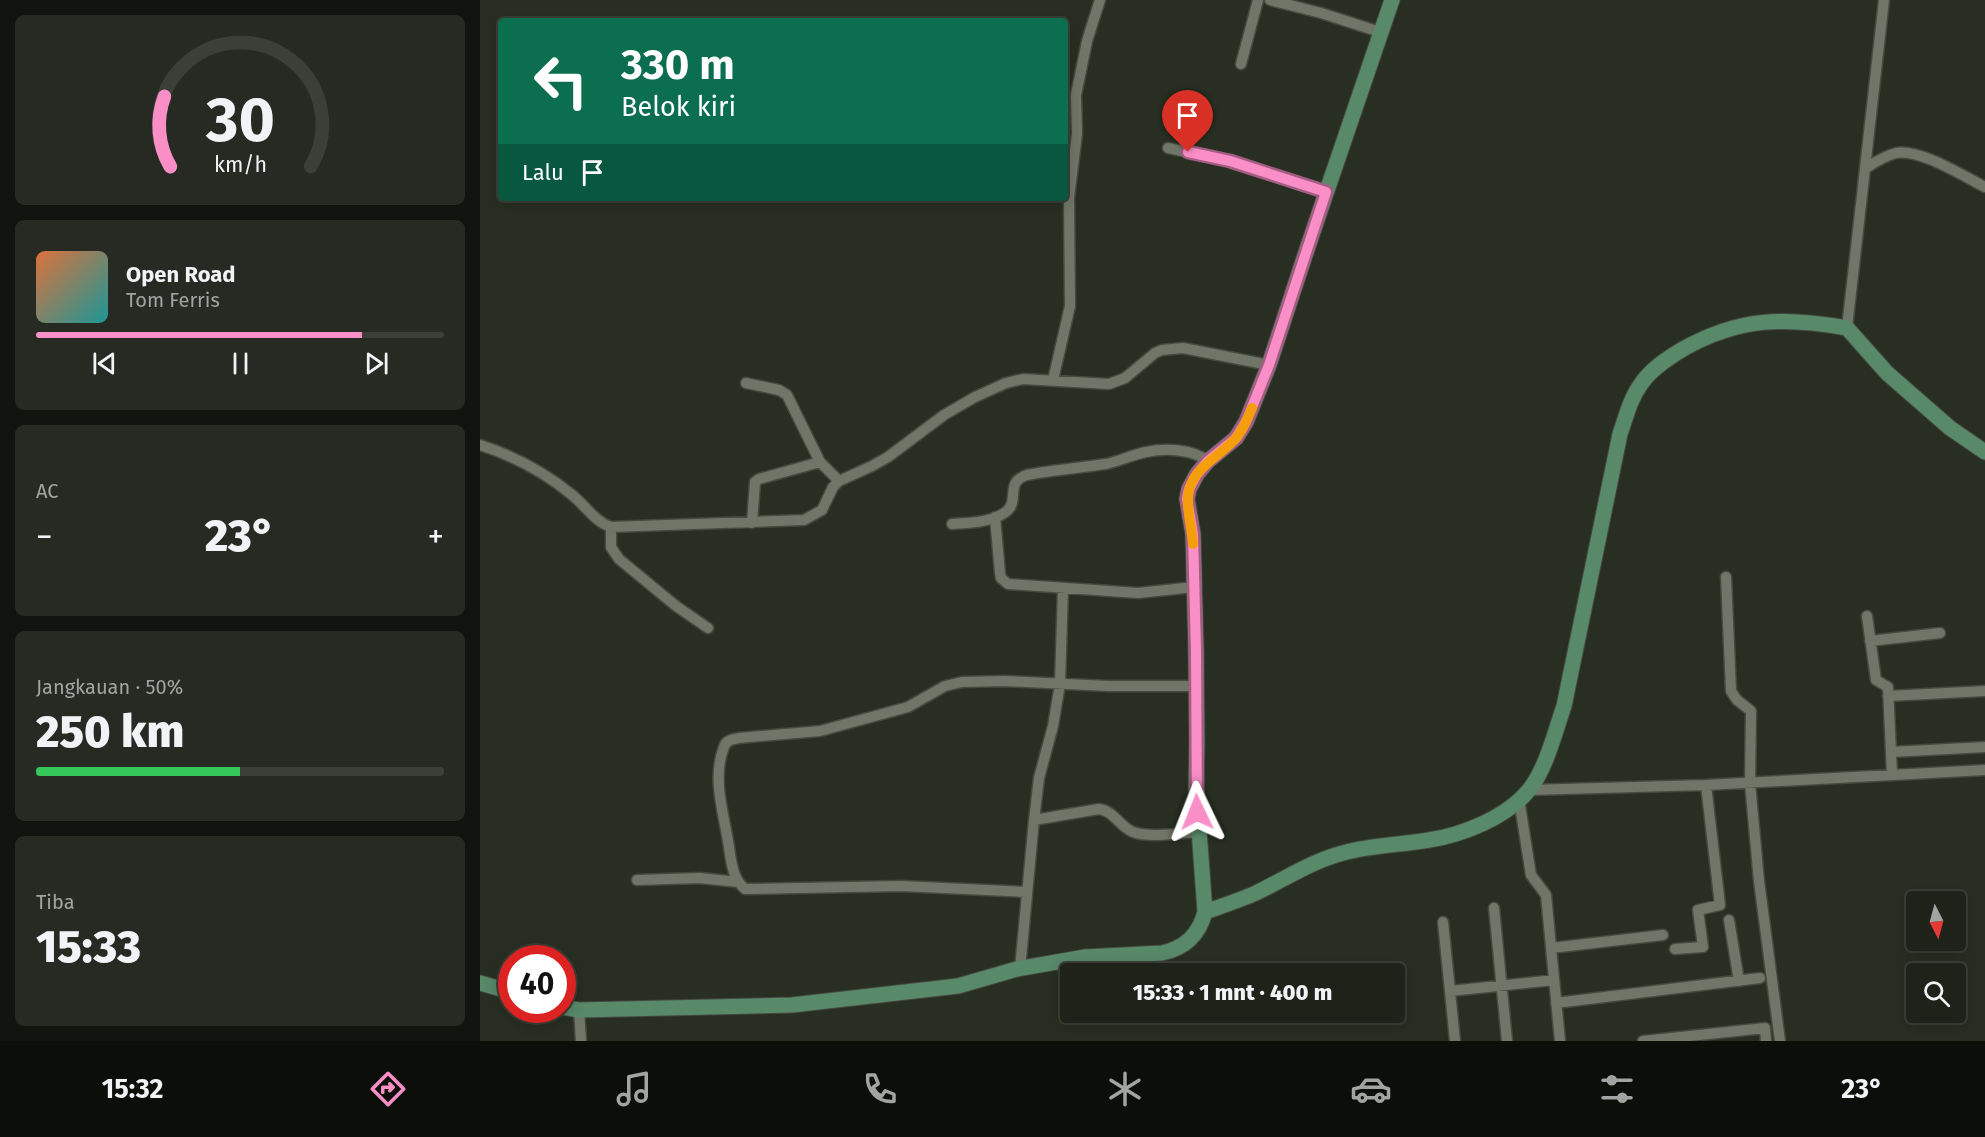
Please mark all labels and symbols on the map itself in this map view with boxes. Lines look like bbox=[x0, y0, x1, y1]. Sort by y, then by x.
pin bbox=[1162, 90, 1213, 152]
position arrow bbox=[1165, 780, 1229, 844]
north arrow bbox=[1906, 891, 1966, 951]
speed limit sign: 40 bbox=[498, 945, 576, 1023]

